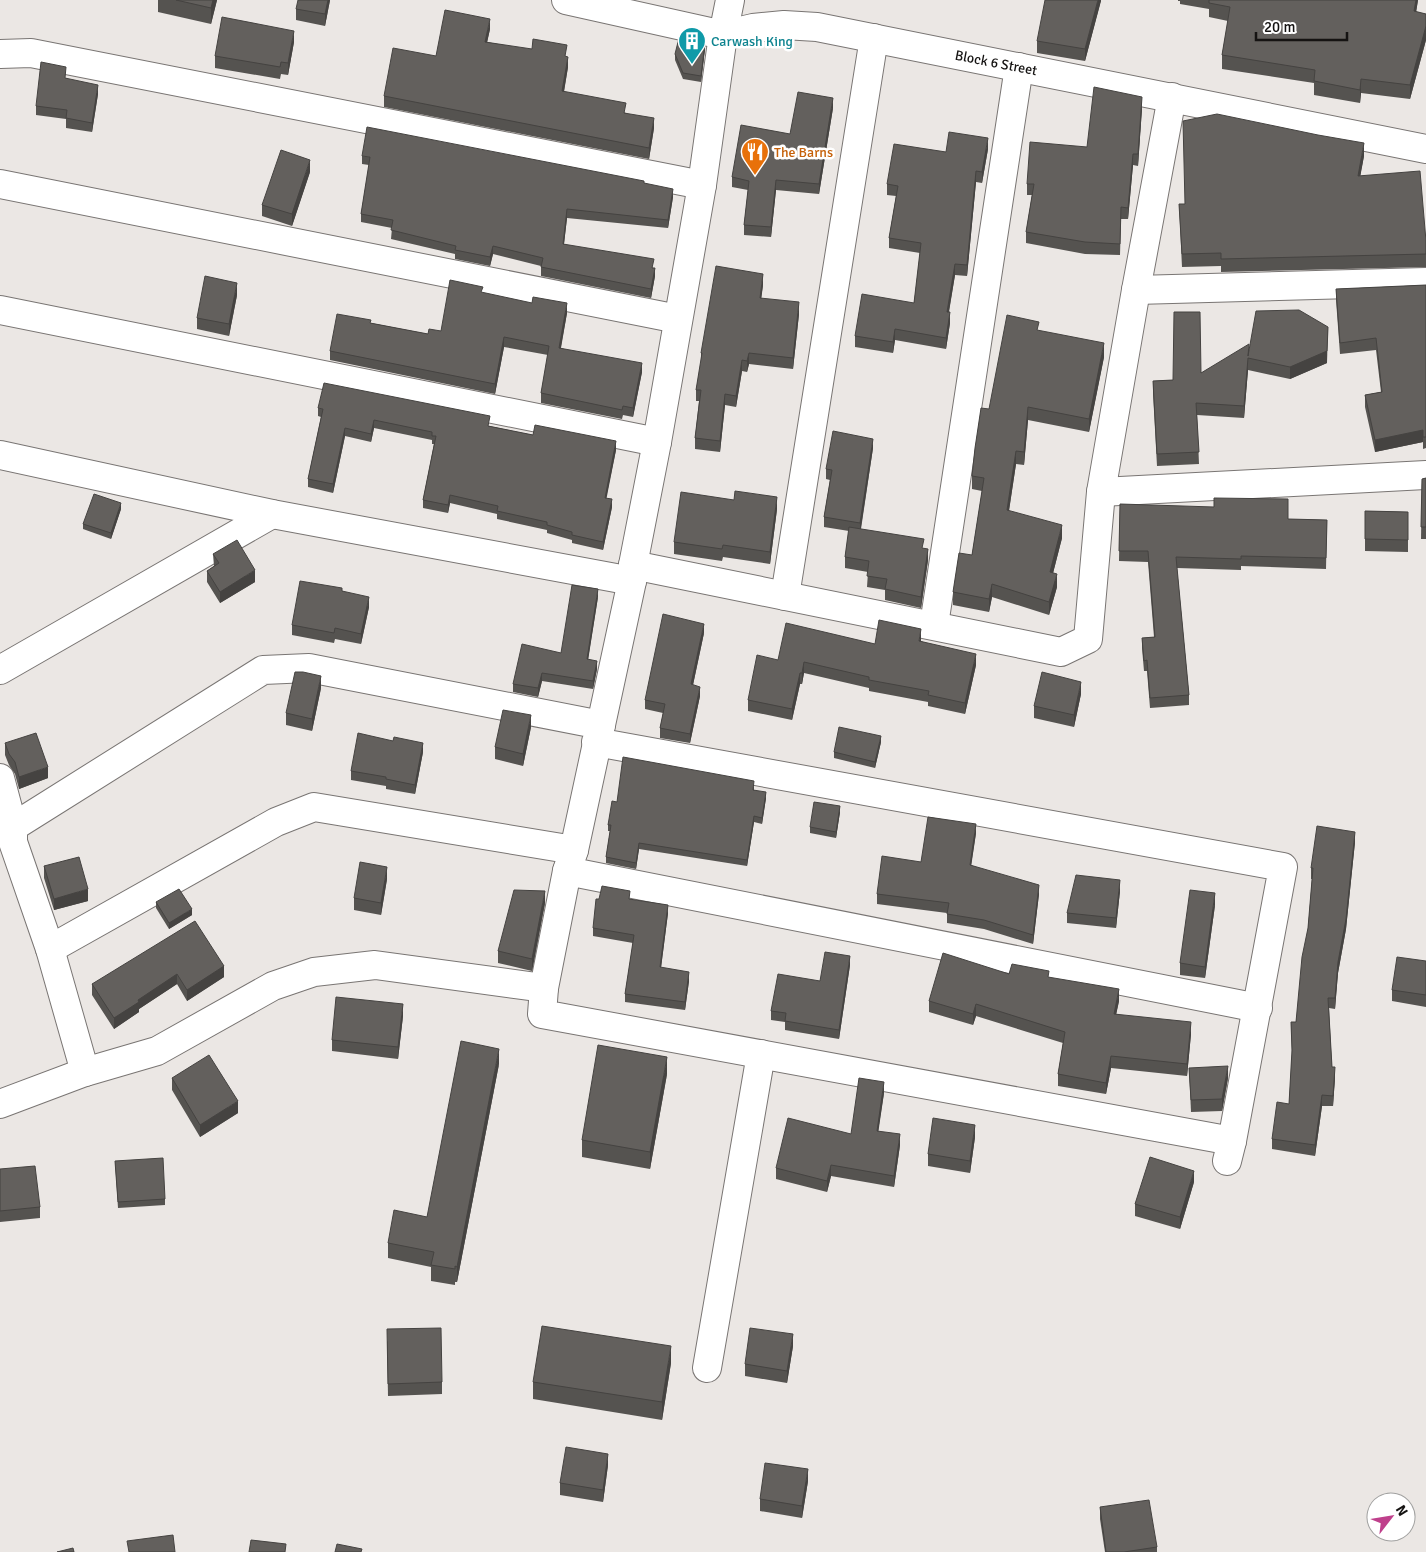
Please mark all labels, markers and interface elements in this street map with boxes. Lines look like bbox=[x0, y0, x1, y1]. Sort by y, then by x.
scale bar bbox=[1256, 10, 1347, 42]
text: 20 m bbox=[1264, 18, 1295, 36]
building icon: Carwash King bbox=[677, 26, 707, 65]
place label: Carwash King bbox=[711, 33, 793, 50]
street label: Block 6 Street bbox=[953, 47, 1039, 79]
restaurant icon: The Barns bbox=[740, 137, 770, 176]
place label: The Barns bbox=[774, 144, 833, 161]
north arrow bbox=[1366, 1492, 1416, 1542]
text: N bbox=[1392, 1502, 1412, 1519]

